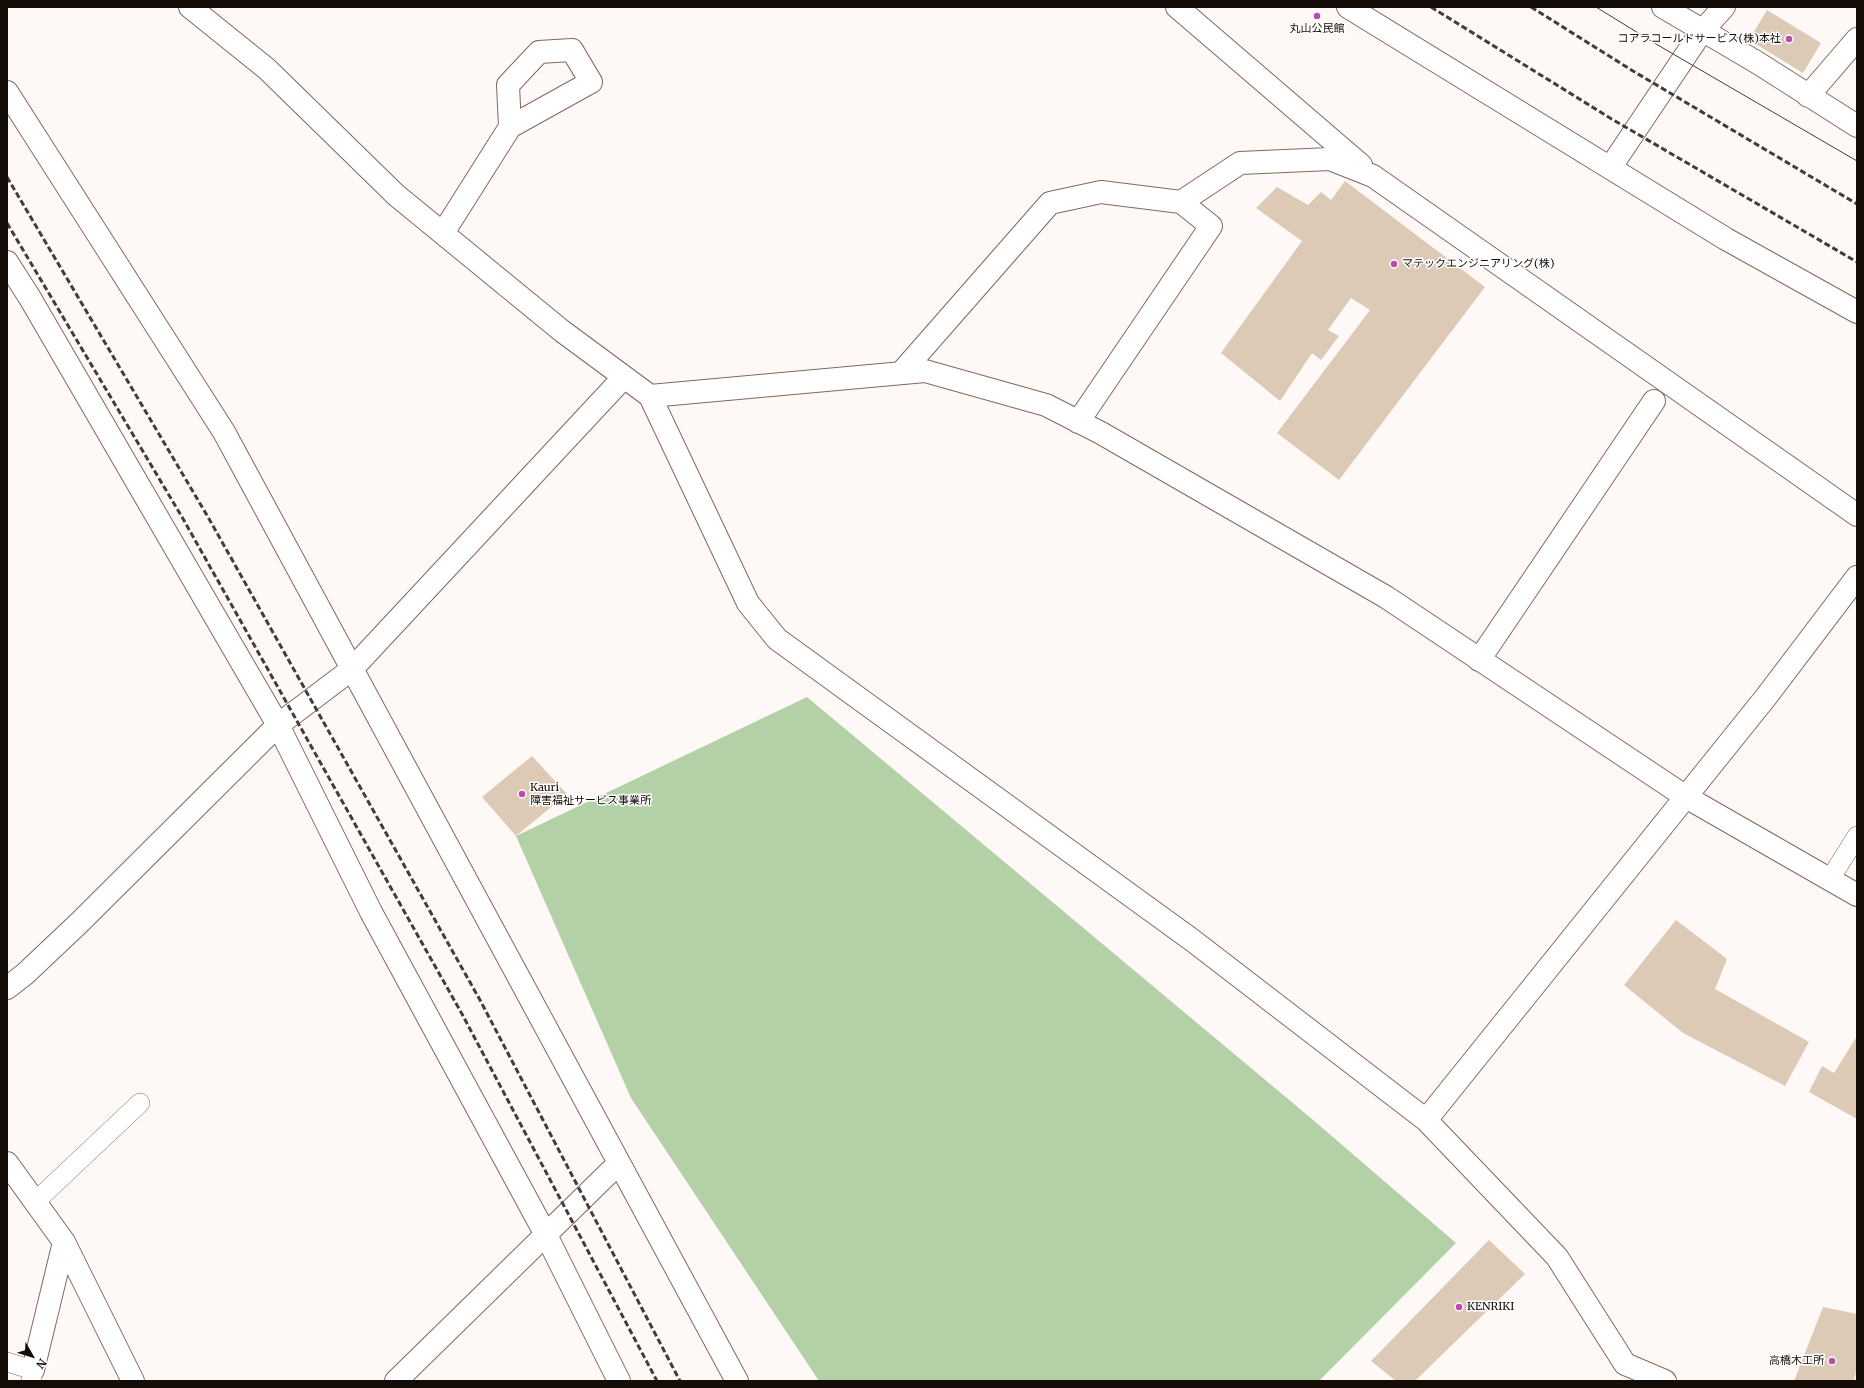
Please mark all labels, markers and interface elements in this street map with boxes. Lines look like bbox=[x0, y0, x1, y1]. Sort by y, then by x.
marker: 丸山公民館 bbox=[1312, 11, 1322, 21]
place label: 丸山公民館 bbox=[1290, 22, 1344, 36]
place label: コアラコールドサービス(株)本社 bbox=[1618, 32, 1781, 46]
marker: コアラコールドサービス(株)本社 bbox=[1784, 34, 1794, 44]
place label: マテックエンジニアリング(株) bbox=[1402, 257, 1554, 271]
marker: マテックエンジニアリング(株) bbox=[1389, 259, 1399, 269]
place label: Kauri 障害福祉サービス事業所 bbox=[530, 781, 651, 807]
marker: Kauri 障害福祉サービス事業所 bbox=[517, 789, 527, 799]
place label: KENRIKI bbox=[1467, 1300, 1514, 1314]
marker: KENRIKI bbox=[1454, 1302, 1464, 1312]
north arrow bbox=[12, 1336, 52, 1376]
place label: 高橋木工所 bbox=[1769, 1354, 1824, 1368]
text: N bbox=[33, 1356, 50, 1371]
marker: 高橋木工所 bbox=[1827, 1356, 1837, 1366]

